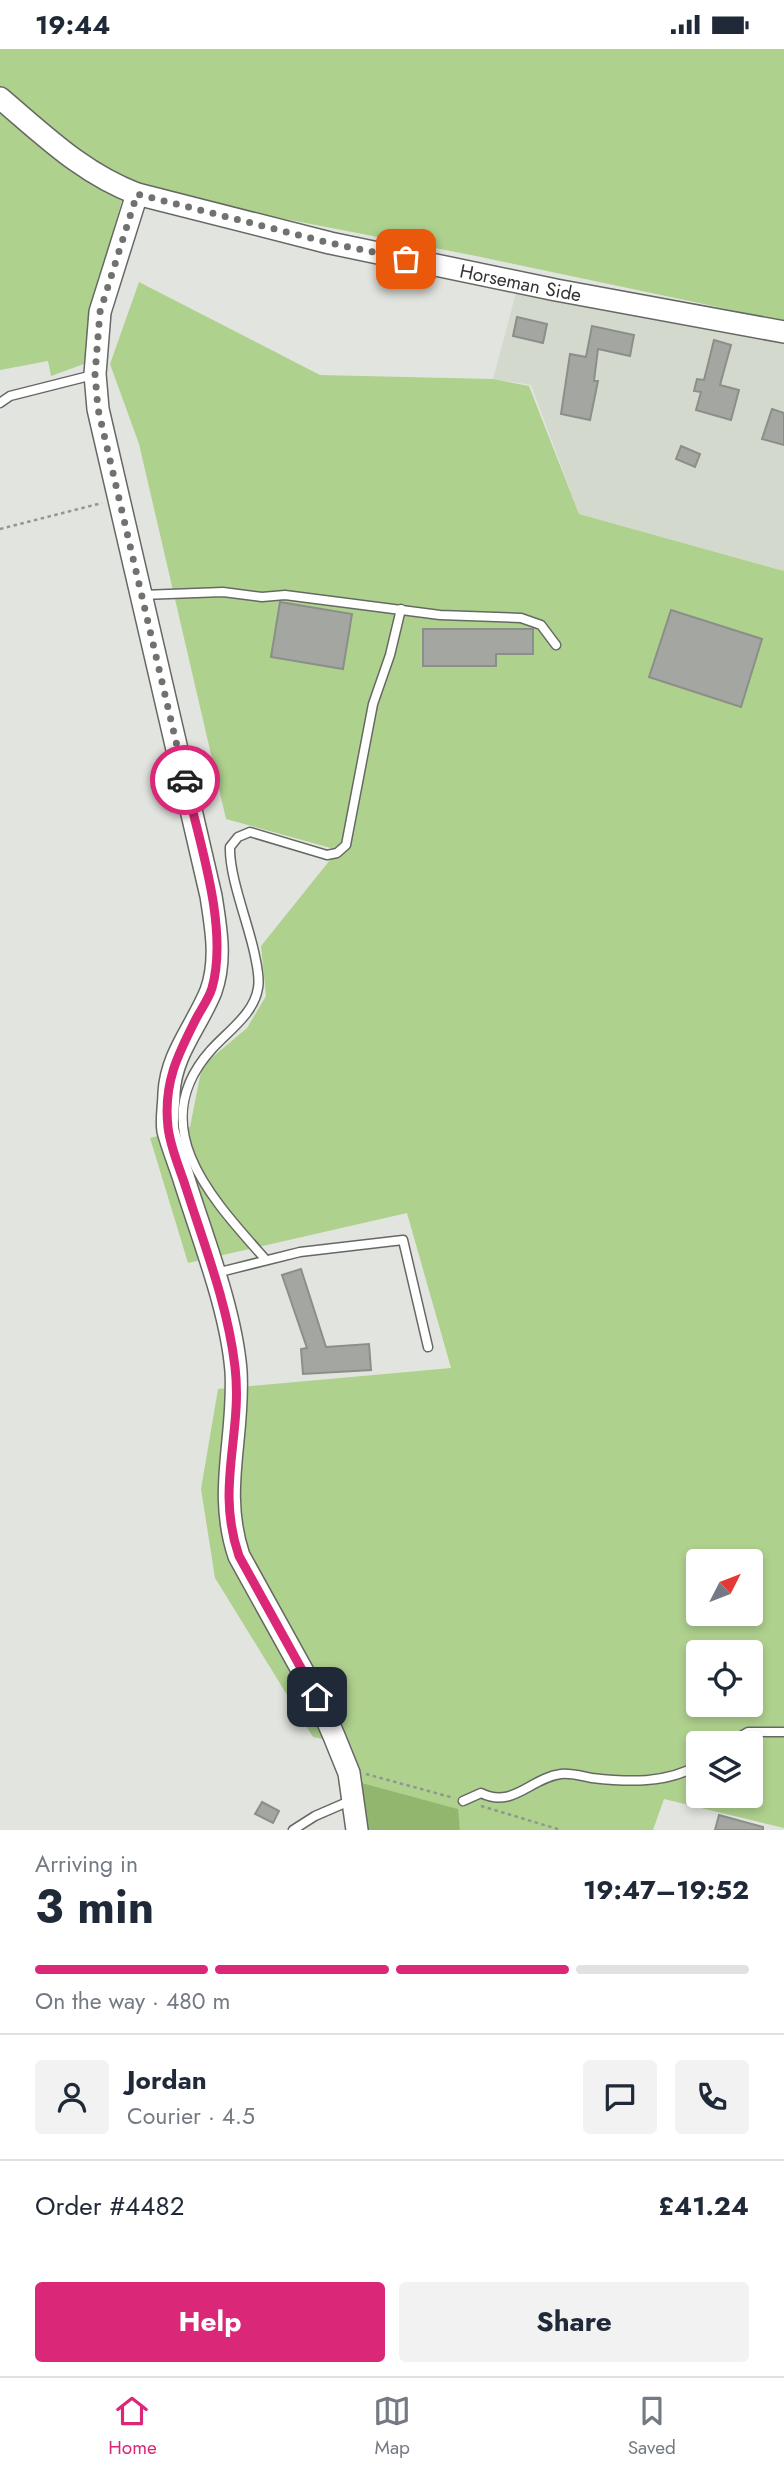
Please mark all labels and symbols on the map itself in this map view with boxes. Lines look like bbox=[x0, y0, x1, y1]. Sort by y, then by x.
pin bbox=[376, 229, 436, 289]
street label: Horseman Side bbox=[457, 257, 584, 308]
courier bbox=[150, 745, 220, 815]
north arrow bbox=[686, 1549, 763, 1626]
pin bbox=[287, 1667, 347, 1727]

